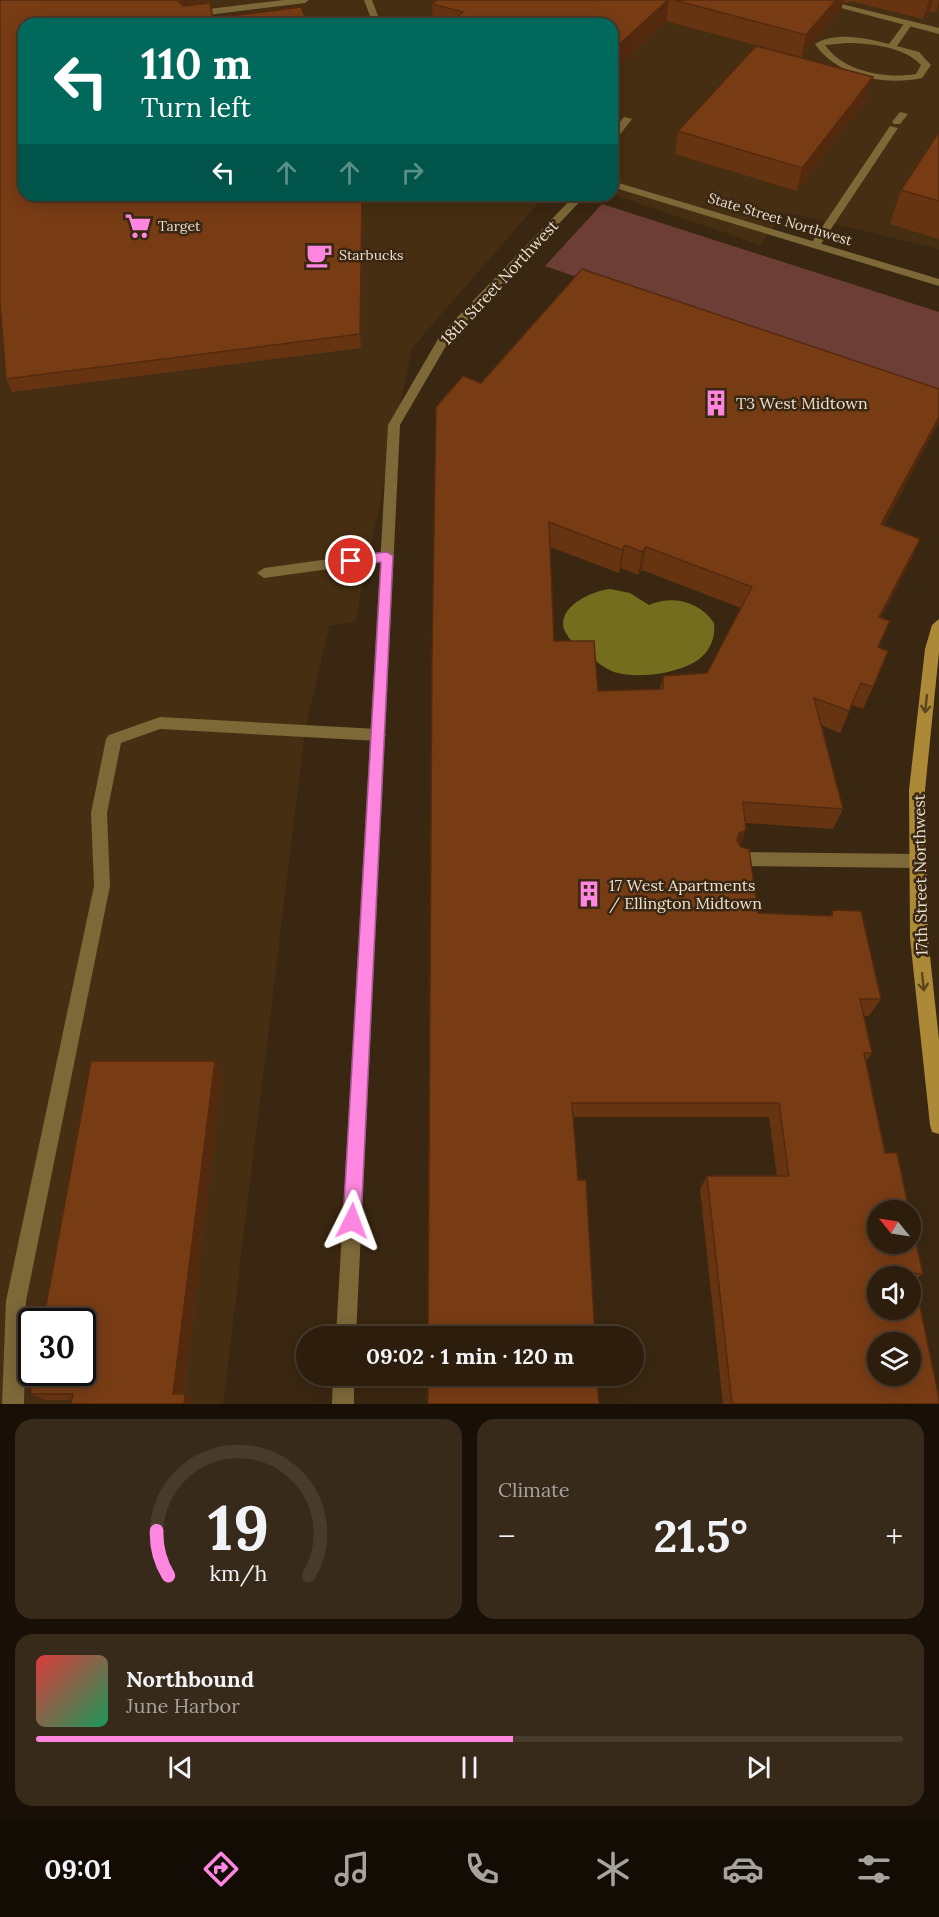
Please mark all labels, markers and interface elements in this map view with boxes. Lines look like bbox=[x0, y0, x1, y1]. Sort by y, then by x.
text: 110 m bbox=[141, 37, 252, 91]
icon: left bbox=[42, 42, 120, 120]
text: Turn left bbox=[141, 90, 251, 124]
icon: left bbox=[207, 156, 240, 189]
icon: ahead bbox=[270, 156, 303, 189]
icon: ahead bbox=[333, 156, 366, 189]
icon: right bbox=[396, 156, 429, 189]
street label: State Street Northwest bbox=[706, 189, 855, 250]
supermarket icon: Target bbox=[123, 211, 153, 241]
street label: 18th Street Northwest bbox=[436, 215, 563, 349]
place label: Target bbox=[158, 217, 201, 235]
cafe icon: Starbucks bbox=[304, 240, 334, 270]
place label: Starbucks bbox=[339, 246, 403, 264]
building icon: T3 West Midtown bbox=[701, 388, 731, 418]
place label: T3 West Midtown bbox=[736, 393, 868, 413]
pin bbox=[325, 535, 376, 586]
icon: arrive bbox=[334, 544, 367, 577]
one-way arrow bbox=[920, 693, 931, 713]
street label: 17th Street Northwest bbox=[909, 793, 931, 956]
place label: 17 West Apartments / Ellington Midtown bbox=[609, 875, 762, 914]
building icon: 17 West Apartments / Ellington Midtown bbox=[574, 879, 604, 909]
one-way arrow bbox=[918, 971, 929, 991]
position arrow bbox=[320, 1189, 384, 1253]
north arrow bbox=[867, 1200, 921, 1254]
map controls bbox=[867, 1200, 921, 1386]
button: sound bbox=[867, 1266, 921, 1320]
speed limit sign: 30 bbox=[18, 1308, 96, 1386]
button: layers bbox=[867, 1332, 921, 1386]
text: 09:02 · 1 min · 120 m bbox=[366, 1342, 574, 1370]
text: Climate bbox=[498, 1477, 570, 1502]
text: 19 bbox=[208, 1487, 269, 1567]
text: 21.5° bbox=[653, 1507, 748, 1564]
text: − bbox=[498, 1515, 516, 1557]
text: + bbox=[885, 1515, 903, 1557]
text: km/h bbox=[210, 1559, 268, 1587]
text: Northbound bbox=[126, 1665, 254, 1693]
text: June Harbor bbox=[126, 1693, 240, 1718]
icon: previous bbox=[164, 1751, 197, 1784]
icon: pause bbox=[453, 1751, 486, 1784]
icon: next bbox=[742, 1751, 775, 1784]
icon: directions bbox=[200, 1848, 242, 1890]
icon: music bbox=[331, 1848, 373, 1890]
icon: phone bbox=[461, 1848, 503, 1890]
icon: climate bbox=[592, 1848, 634, 1890]
icon: car bbox=[722, 1848, 764, 1890]
icon: filters bbox=[853, 1848, 895, 1890]
text: 09:01 bbox=[44, 1852, 112, 1886]

